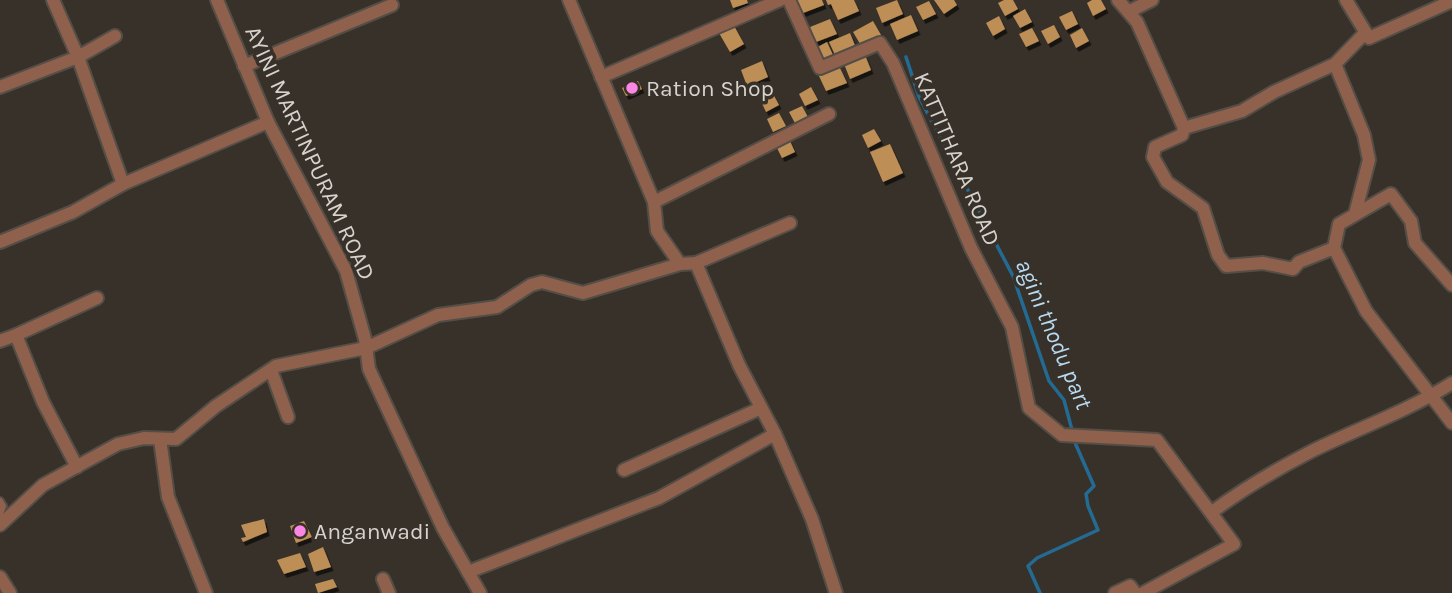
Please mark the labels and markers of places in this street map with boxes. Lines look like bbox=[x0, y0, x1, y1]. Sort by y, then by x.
place label: Ration Shop bbox=[646, 75, 774, 102]
marker: Ration Shop bbox=[624, 80, 640, 96]
place label: Anganwadi bbox=[314, 518, 430, 545]
marker: Anganwadi bbox=[292, 523, 308, 539]

